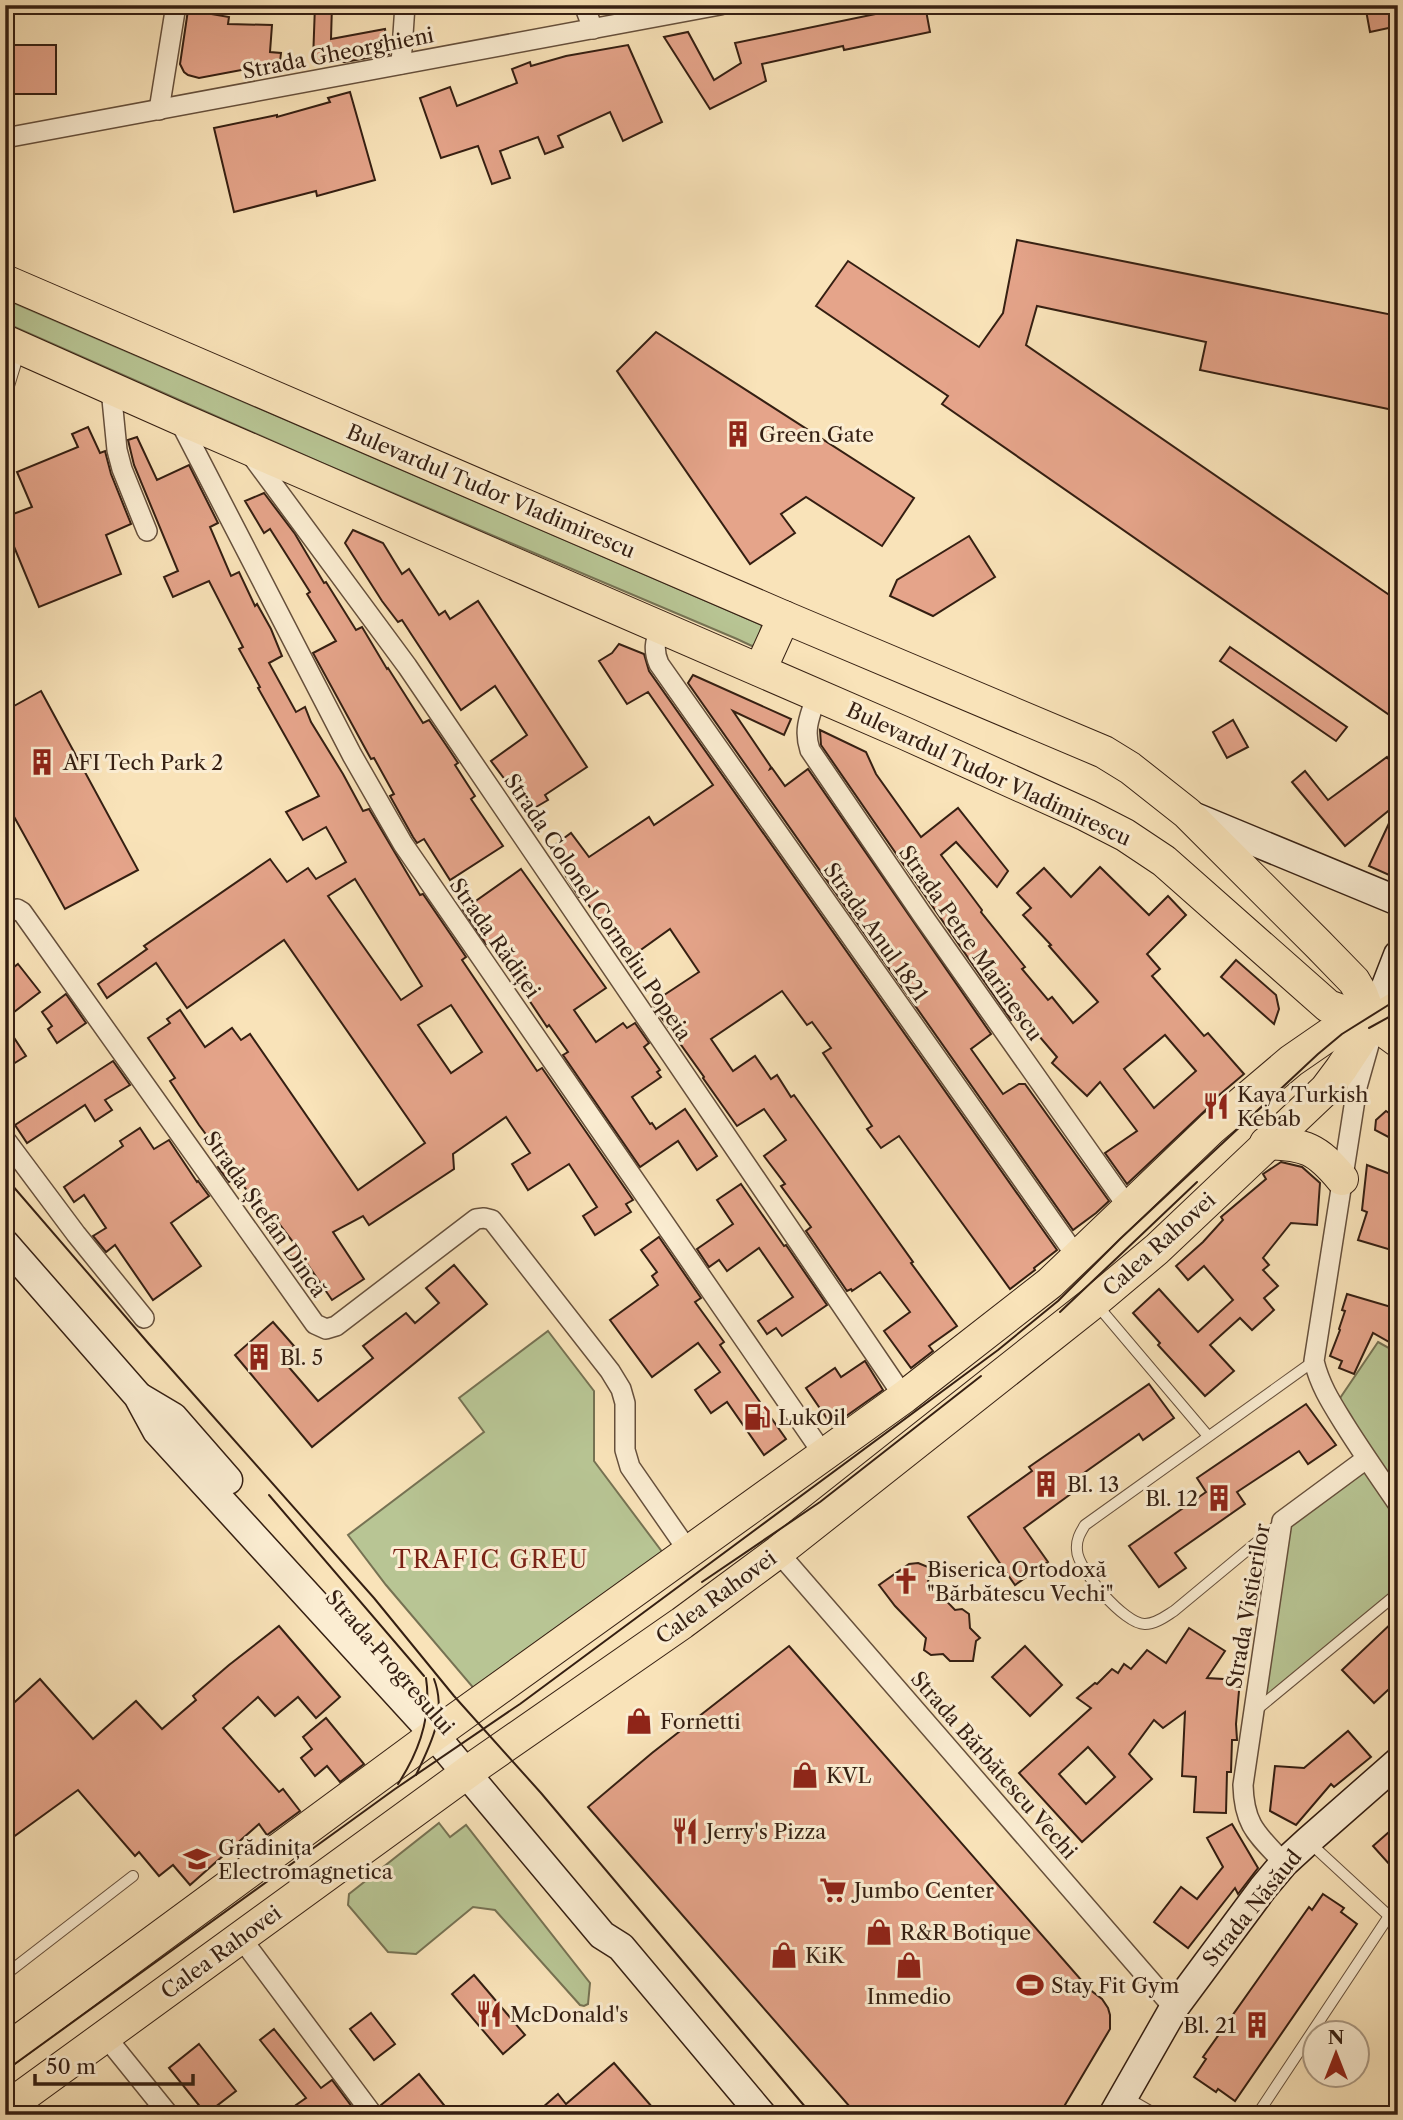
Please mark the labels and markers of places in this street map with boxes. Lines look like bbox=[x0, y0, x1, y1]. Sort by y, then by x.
building icon: Green Gate bbox=[723, 419, 753, 449]
place label: Green Gate bbox=[759, 422, 874, 447]
building icon: AFI Tech Park 2 bbox=[27, 747, 57, 777]
place label: AFI Tech Park 2 bbox=[62, 750, 223, 775]
place label: Kaya Turkish Kebab bbox=[1237, 1082, 1368, 1131]
restaurant icon: Kaya Turkish Kebab bbox=[1201, 1091, 1231, 1121]
building icon: Bl. 5 bbox=[244, 1342, 274, 1372]
place label: Bl. 5 bbox=[280, 1345, 323, 1370]
fuel station icon: LukOil bbox=[742, 1402, 772, 1432]
place label: LukOil bbox=[778, 1405, 846, 1430]
building icon: Bl. 13 bbox=[1031, 1469, 1061, 1499]
place label: Bl. 13 bbox=[1067, 1472, 1119, 1497]
building icon: Bl. 12 bbox=[1204, 1483, 1234, 1513]
place label: Bl. 12 bbox=[1145, 1486, 1198, 1511]
place label: Biserica Ortodoxă "Bărbătescu Vechi" bbox=[927, 1557, 1113, 1606]
church icon: Biserica Ortodoxă "Bărbătescu Vechi" bbox=[891, 1566, 921, 1596]
shop icon: Fornetti bbox=[624, 1706, 654, 1736]
place label: Fornetti bbox=[660, 1709, 741, 1734]
shop icon: KVL bbox=[790, 1760, 820, 1790]
place label: KVL bbox=[826, 1763, 871, 1788]
restaurant icon: Jerry's Pizza bbox=[670, 1816, 700, 1846]
place label: Jerry's Pizza bbox=[703, 1819, 827, 1844]
place label: Grădinița Electromagnetica bbox=[218, 1835, 394, 1884]
school or university icon: Grădinița Electromagnetica bbox=[182, 1844, 212, 1874]
supermarket icon: Jumbo Center bbox=[818, 1875, 848, 1905]
place label: Jumbo Center bbox=[851, 1878, 994, 1903]
shop icon: R&R Botique bbox=[864, 1917, 894, 1947]
place label: R&R Botique bbox=[900, 1920, 1031, 1945]
shop icon: KiK bbox=[769, 1940, 799, 1970]
place label: KiK bbox=[805, 1943, 845, 1968]
shop icon: Inmedio bbox=[894, 1950, 924, 1980]
sports icon: Stay Fit Gym bbox=[1015, 1970, 1045, 2000]
place label: Stay Fit Gym bbox=[1051, 1973, 1180, 1998]
place label: Inmedio bbox=[867, 1984, 951, 2009]
restaurant icon: McDonald's bbox=[474, 1999, 504, 2029]
place label: McDonald's bbox=[510, 2002, 628, 2027]
building icon: Bl. 21 bbox=[1242, 2010, 1272, 2040]
place label: Bl. 21 bbox=[1183, 2013, 1236, 2038]

